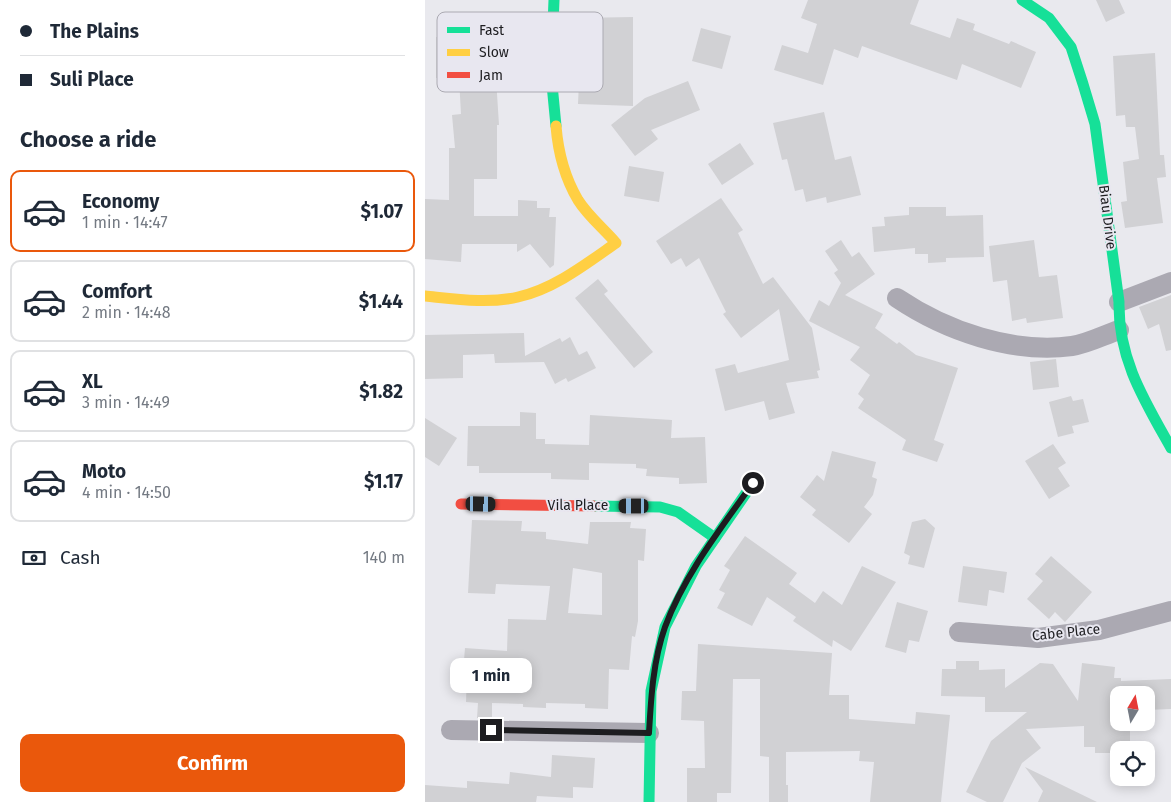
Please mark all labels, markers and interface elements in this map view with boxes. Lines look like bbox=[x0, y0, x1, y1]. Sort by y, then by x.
legend bbox=[437, 12, 603, 92]
text: The Plains bbox=[50, 20, 139, 43]
text: Fast bbox=[479, 22, 505, 39]
text: Slow bbox=[479, 44, 509, 61]
text: Jam bbox=[479, 67, 503, 84]
text: Suli Place bbox=[50, 68, 134, 91]
text: Choose a ride bbox=[20, 126, 156, 153]
street label: Biau Drive bbox=[1095, 184, 1120, 250]
icon: car bbox=[22, 189, 67, 234]
text: Economy bbox=[82, 190, 159, 213]
text: $1.07 bbox=[361, 200, 403, 223]
text: 1 min · 14:47 bbox=[82, 213, 168, 232]
icon: car bbox=[22, 279, 67, 324]
text: Comfort bbox=[82, 280, 152, 303]
text: $1.44 bbox=[359, 290, 403, 313]
text: 2 min · 14:48 bbox=[82, 303, 171, 322]
icon: car bbox=[22, 369, 67, 414]
text: XL bbox=[82, 370, 103, 393]
text: $1.82 bbox=[359, 380, 403, 403]
text: 3 min · 14:49 bbox=[82, 393, 170, 412]
icon: car bbox=[22, 459, 67, 504]
text: Moto bbox=[82, 460, 126, 483]
text: $1.17 bbox=[364, 470, 403, 493]
route start bbox=[742, 472, 764, 494]
text: 4 min · 14:50 bbox=[82, 483, 171, 502]
car bbox=[465, 496, 496, 512]
street label: Vila Place bbox=[548, 497, 608, 514]
car bbox=[619, 499, 649, 514]
icon: cash bbox=[20, 544, 48, 572]
text: Cash bbox=[60, 546, 101, 569]
text: 140 m bbox=[363, 548, 405, 567]
street label: Cabe Place bbox=[1031, 620, 1101, 645]
callout: 1 min bbox=[450, 658, 532, 692]
text: 1 min bbox=[472, 666, 510, 685]
north arrow bbox=[1110, 686, 1155, 731]
map controls bbox=[1110, 686, 1155, 786]
route end bbox=[480, 719, 502, 741]
button: Confirm bbox=[20, 734, 405, 792]
button: locate bbox=[1110, 741, 1155, 786]

